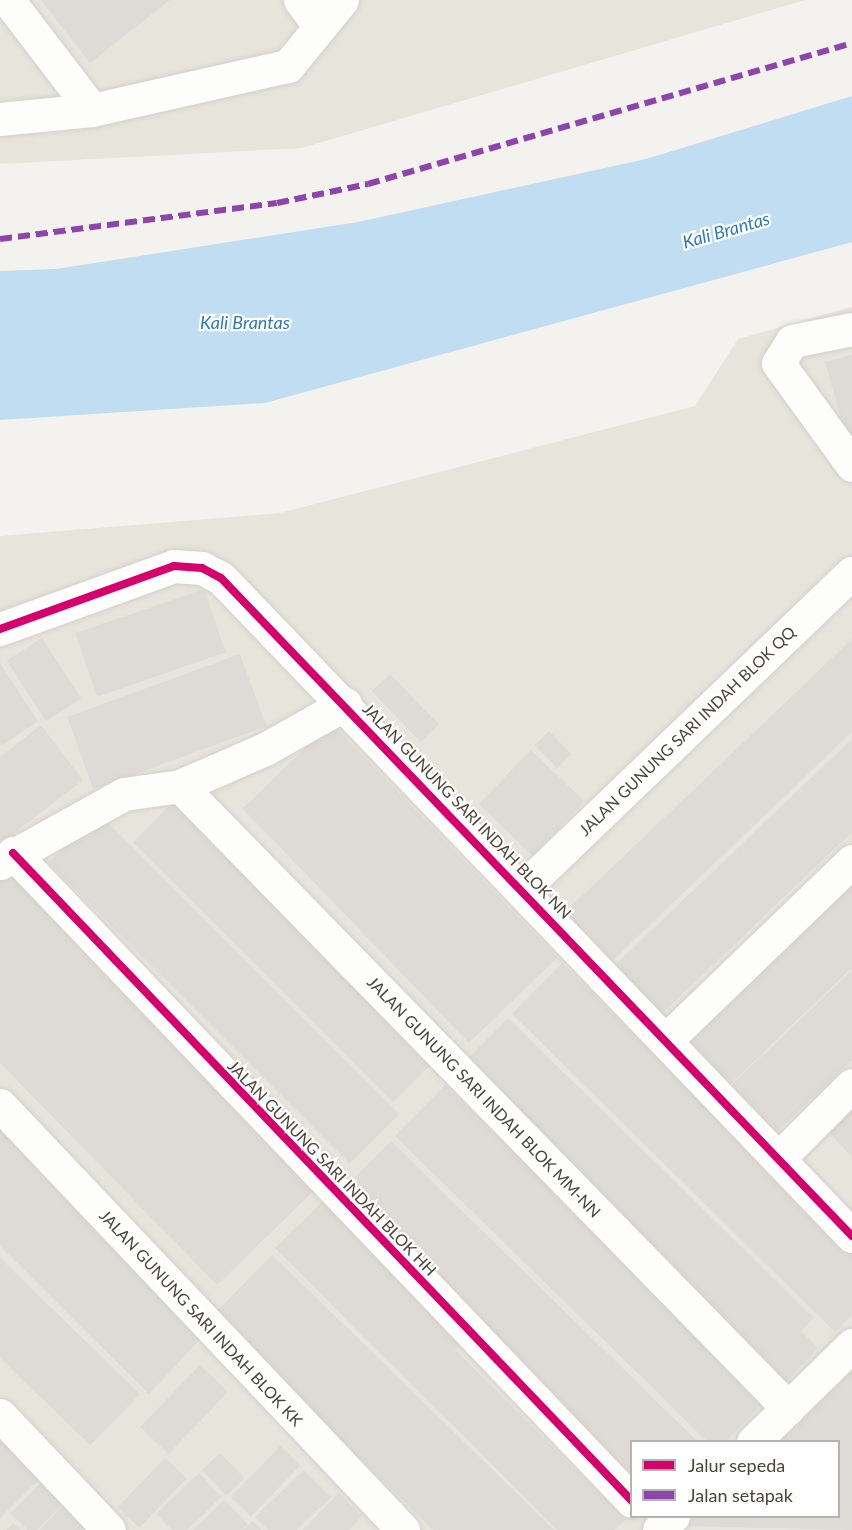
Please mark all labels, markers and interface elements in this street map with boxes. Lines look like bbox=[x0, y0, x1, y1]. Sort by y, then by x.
water label: Kali Brantas bbox=[680, 207, 772, 253]
water label: Kali Brantas bbox=[200, 311, 290, 333]
street label: JALAN GUNUNG SARI INDAH BLOK QQ bbox=[575, 622, 799, 840]
street label: JALAN GUNUNG SARI INDAH BLOK NN bbox=[359, 699, 575, 923]
street label: JALAN GUNUNG SARI INDAH BLOK MM-NN bbox=[363, 973, 605, 1221]
street label: JALAN GUNUNG SARI INDAH BLOK HH bbox=[224, 1056, 440, 1280]
street label: JALAN GUNUNG SARI INDAH BLOK KK bbox=[96, 1206, 306, 1430]
legend bbox=[630, 1440, 840, 1518]
text: Jalur sepeda bbox=[688, 1454, 785, 1476]
text: Jalan setapak bbox=[688, 1484, 793, 1506]

